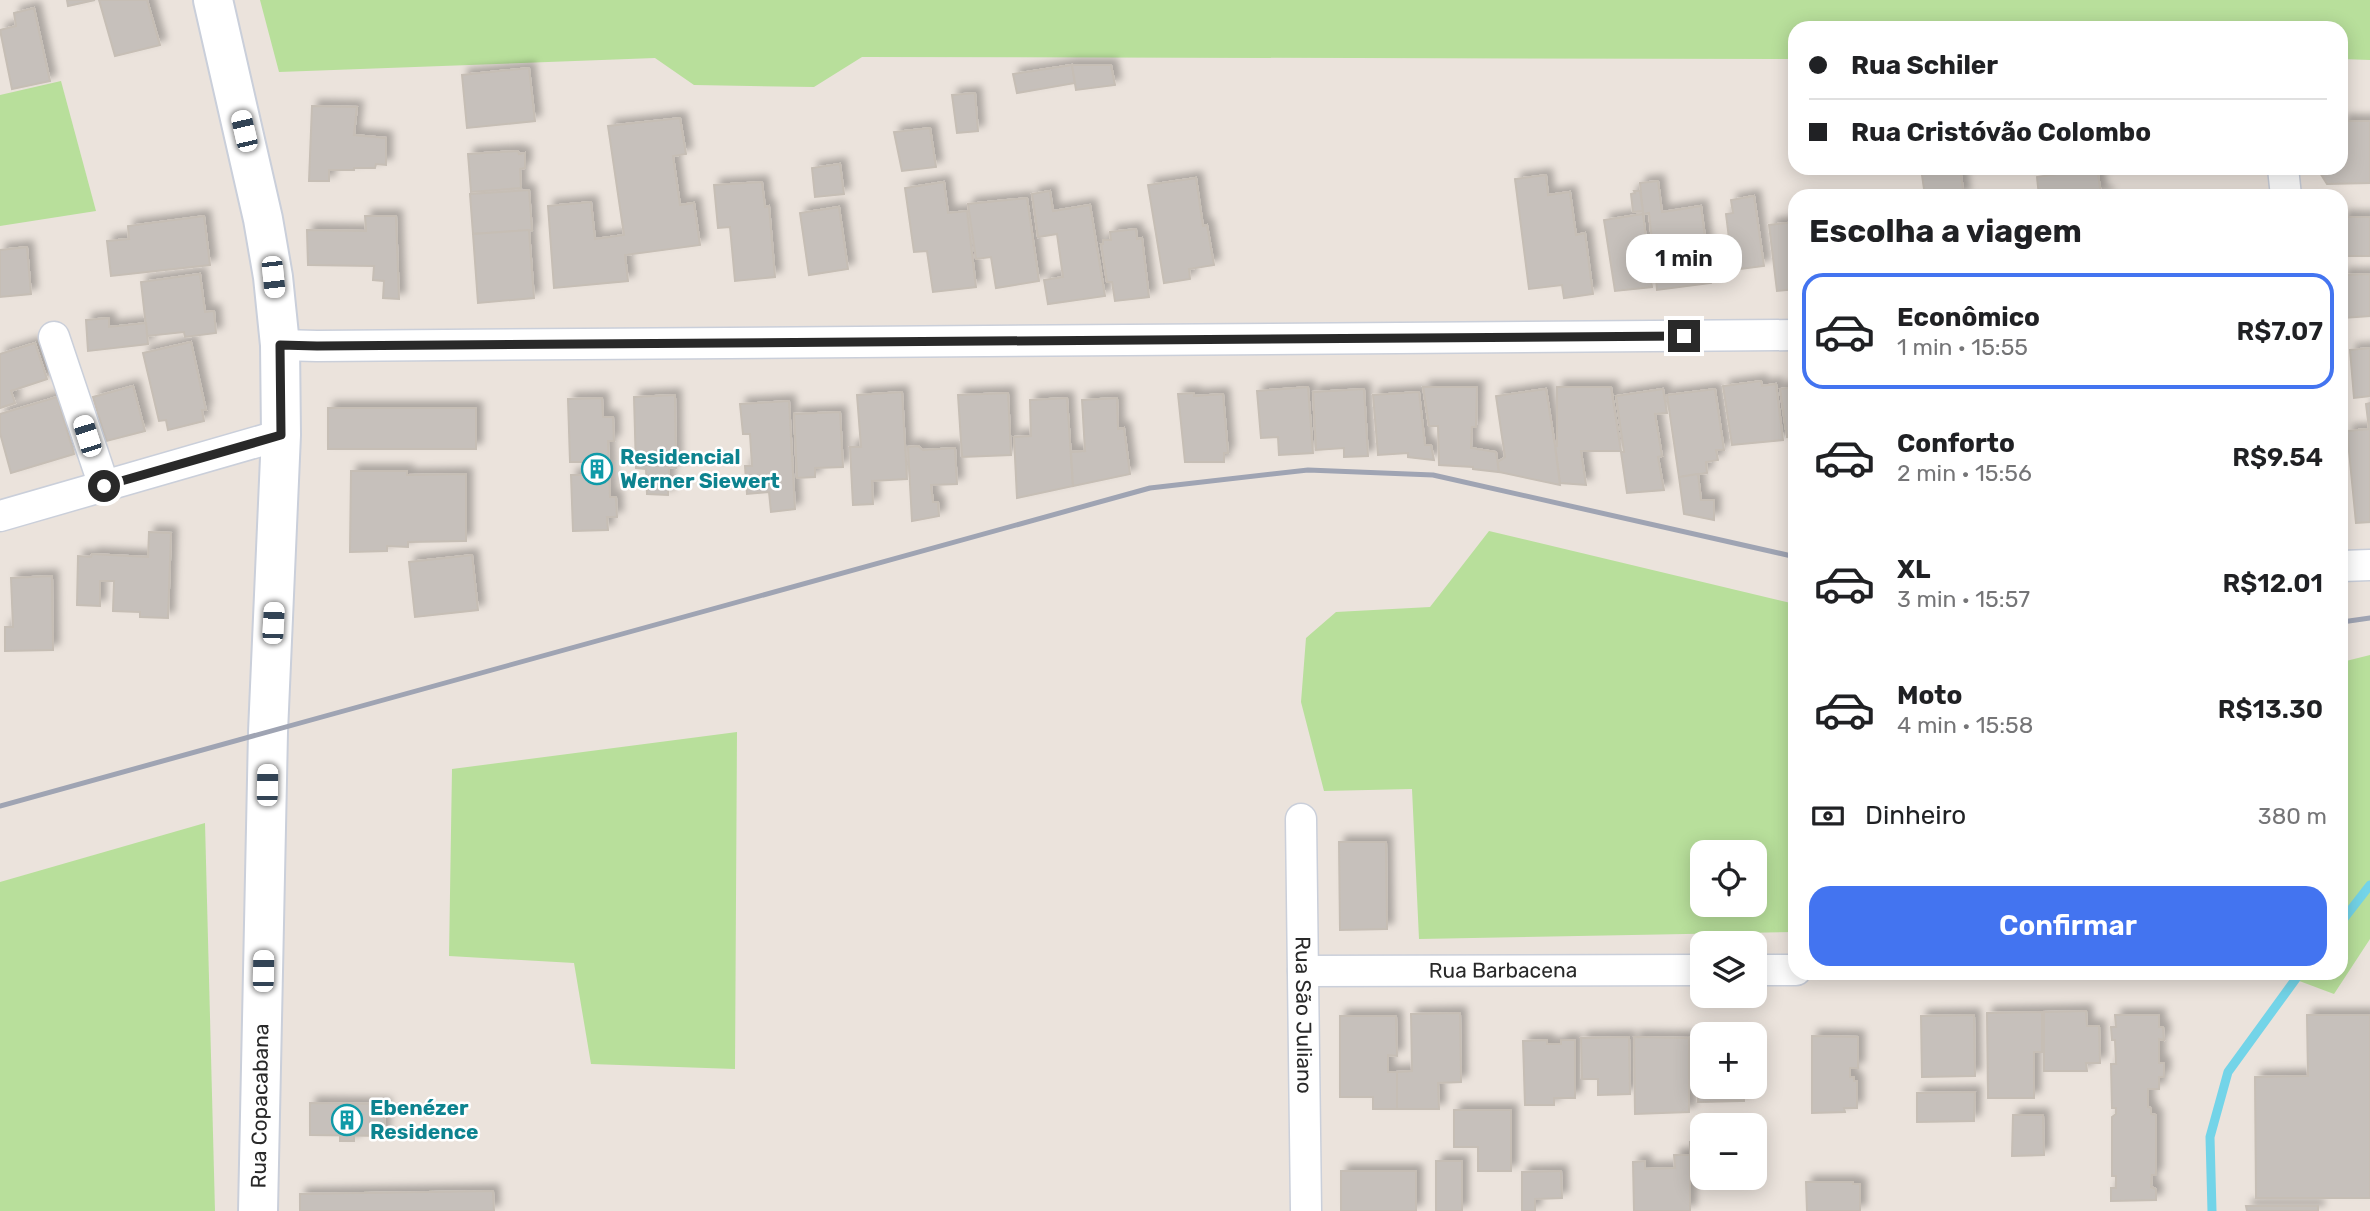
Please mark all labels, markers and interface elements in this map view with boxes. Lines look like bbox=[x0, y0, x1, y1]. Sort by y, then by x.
text: Rua Schiler bbox=[1851, 50, 1998, 81]
car bbox=[230, 108, 259, 154]
text: Rua Cristóvão Colombo bbox=[1851, 117, 2151, 148]
text: Escolha a viagem bbox=[1809, 212, 2082, 250]
callout: 1 min bbox=[1626, 234, 1742, 284]
text: 1 min bbox=[1655, 244, 1713, 272]
car bbox=[261, 255, 286, 299]
icon: car bbox=[1813, 300, 1876, 363]
text: Econômico bbox=[1897, 302, 2040, 333]
text: R$7.07 bbox=[2236, 316, 2323, 347]
route end bbox=[1668, 320, 1700, 352]
text: 1 min · 15:55 bbox=[1897, 333, 2028, 361]
car bbox=[71, 413, 104, 459]
icon: car bbox=[1813, 426, 1876, 489]
text: Conforto bbox=[1897, 428, 2015, 459]
text: R$9.54 bbox=[2232, 442, 2323, 473]
place label: Residencial Werner Siewert bbox=[620, 444, 780, 493]
building icon: Residencial Werner Siewert bbox=[580, 452, 614, 486]
text: 2 min · 15:56 bbox=[1897, 459, 2032, 487]
route start bbox=[88, 470, 120, 502]
icon: car bbox=[1813, 552, 1876, 615]
text: XL bbox=[1897, 554, 1930, 585]
text: R$12.01 bbox=[2223, 568, 2323, 599]
text: 3 min · 15:57 bbox=[1897, 585, 2030, 613]
car bbox=[262, 601, 285, 645]
icon: car bbox=[1813, 678, 1876, 741]
text: Moto bbox=[1897, 680, 1962, 711]
text: R$13.30 bbox=[2218, 694, 2323, 725]
text: 4 min · 15:58 bbox=[1897, 711, 2033, 739]
car bbox=[257, 764, 278, 806]
icon: cash bbox=[1809, 797, 1847, 835]
text: Dinheiro bbox=[1865, 800, 1966, 831]
text: 380 m bbox=[2258, 802, 2327, 830]
map controls bbox=[1690, 840, 1767, 1190]
button: locate bbox=[1690, 840, 1767, 917]
button: Confirmar bbox=[1809, 886, 2327, 966]
button: layers bbox=[1690, 931, 1767, 1008]
street label: Rua São Juliano bbox=[1290, 936, 1318, 1094]
car bbox=[253, 950, 274, 992]
street label: Rua Barbacena bbox=[1429, 957, 1577, 983]
button: + bbox=[1690, 1022, 1767, 1099]
street label: Rua Copacabana bbox=[246, 1023, 273, 1189]
place label: Ebenézer Residence bbox=[370, 1095, 479, 1144]
building icon: Ebenézer Residence bbox=[330, 1103, 364, 1137]
button: − bbox=[1690, 1113, 1767, 1190]

